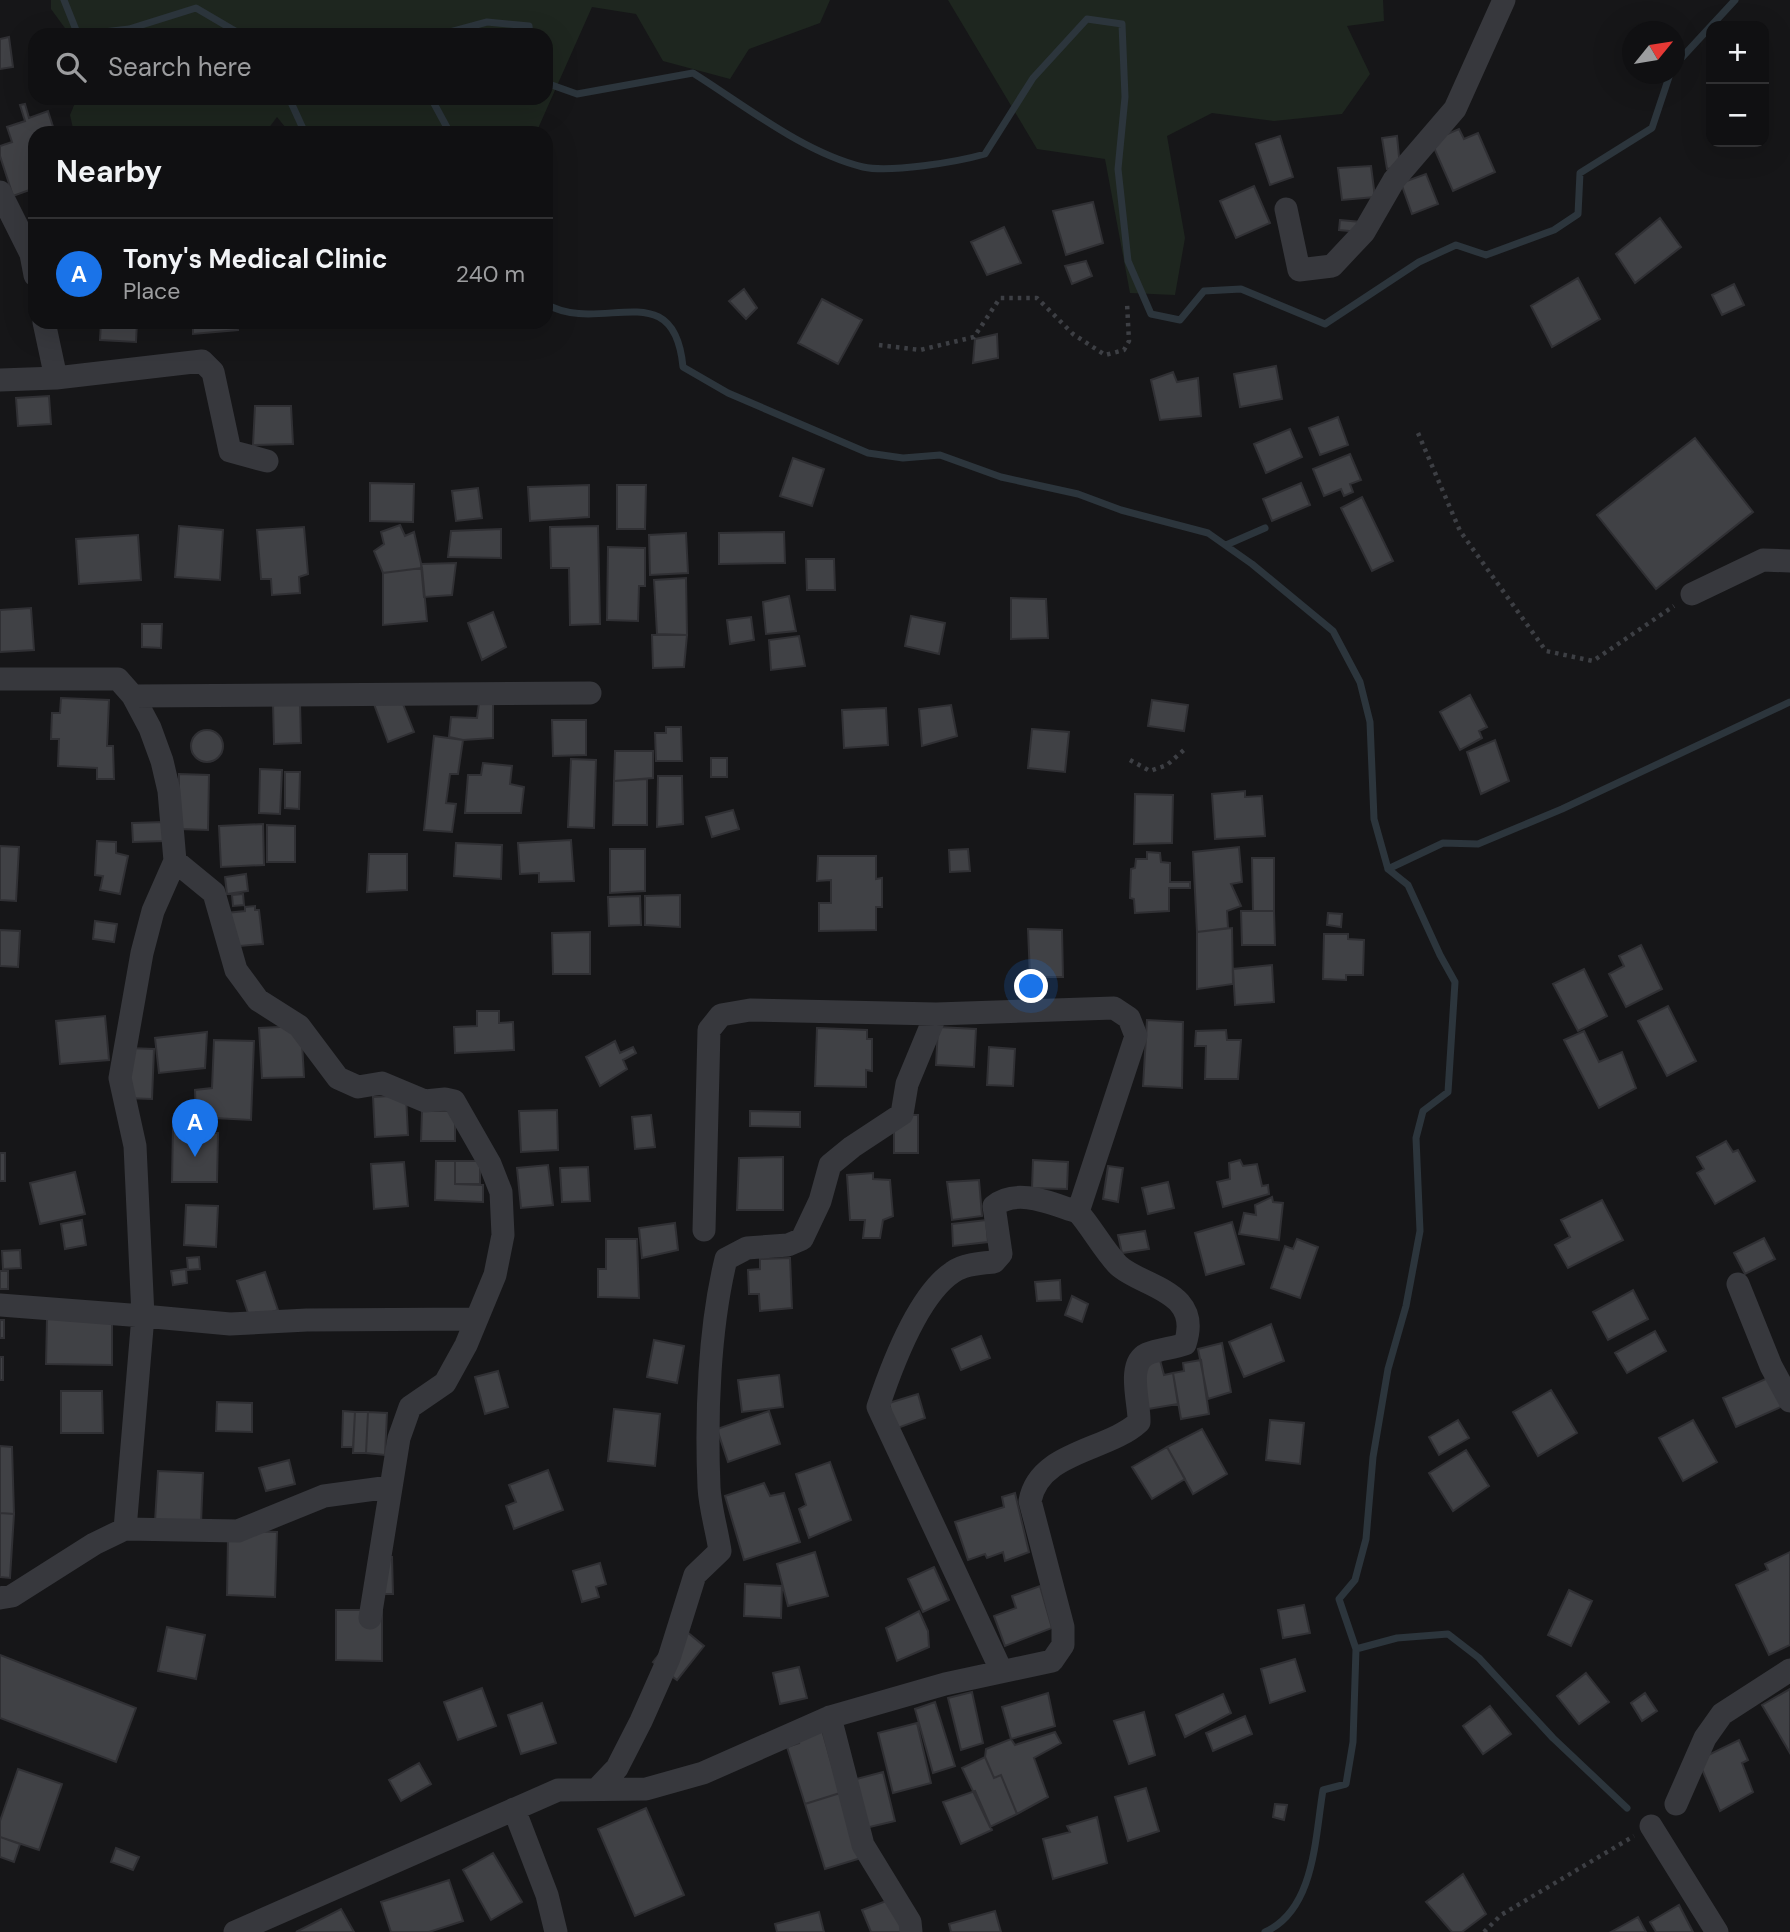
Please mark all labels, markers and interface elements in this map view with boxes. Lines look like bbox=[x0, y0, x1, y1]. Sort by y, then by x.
north arrow bbox=[1622, 21, 1685, 84]
map controls bbox=[1706, 21, 1769, 147]
button: + bbox=[1706, 21, 1769, 84]
search box bbox=[28, 28, 553, 105]
icon: search bbox=[52, 48, 90, 86]
text: Search here bbox=[108, 50, 251, 84]
button: − bbox=[1706, 84, 1769, 147]
text: Nearby bbox=[56, 152, 162, 191]
text: Tony's Medical Clinic bbox=[123, 242, 388, 276]
text: A bbox=[71, 259, 87, 289]
text: 240 m bbox=[456, 259, 525, 289]
text: Place bbox=[123, 276, 180, 306]
your location bbox=[1014, 969, 1048, 1003]
pin: A bbox=[172, 1099, 218, 1157]

